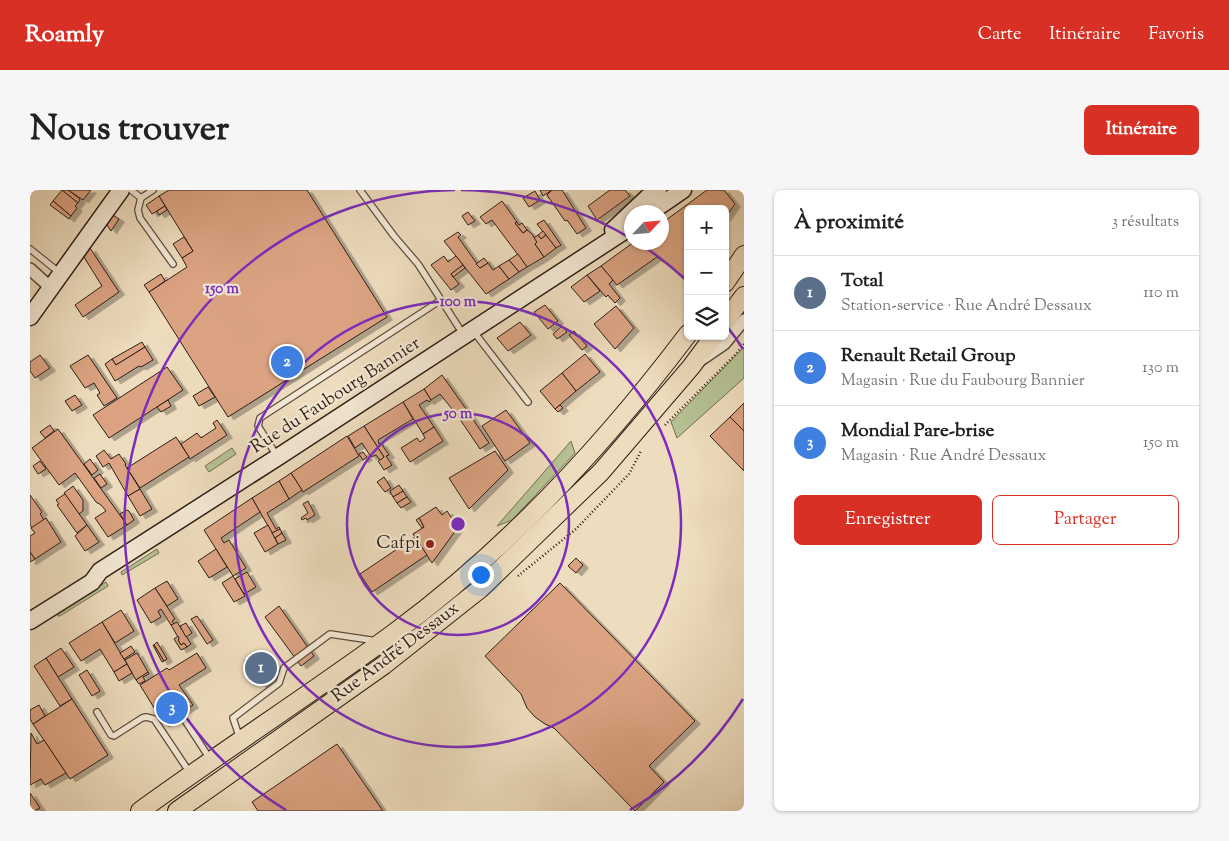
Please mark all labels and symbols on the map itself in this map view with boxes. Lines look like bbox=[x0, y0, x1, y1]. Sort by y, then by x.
north arrow bbox=[624, 205, 669, 250]
text: 150 m bbox=[205, 279, 239, 300]
text: 100 m bbox=[440, 292, 477, 313]
street label: Rue du Faubourg Bannier bbox=[246, 331, 426, 461]
pin: 2 bbox=[271, 343, 303, 381]
text: 50 m bbox=[443, 404, 473, 425]
centre of rings bbox=[449, 515, 467, 533]
place label: Cafpi bbox=[376, 531, 420, 557]
marker: Cafpi bbox=[424, 538, 436, 550]
your location bbox=[468, 562, 494, 588]
street label: Rue André Dessaux bbox=[327, 596, 465, 710]
pin: 1 bbox=[245, 649, 277, 687]
pin: 3 bbox=[156, 689, 188, 727]

